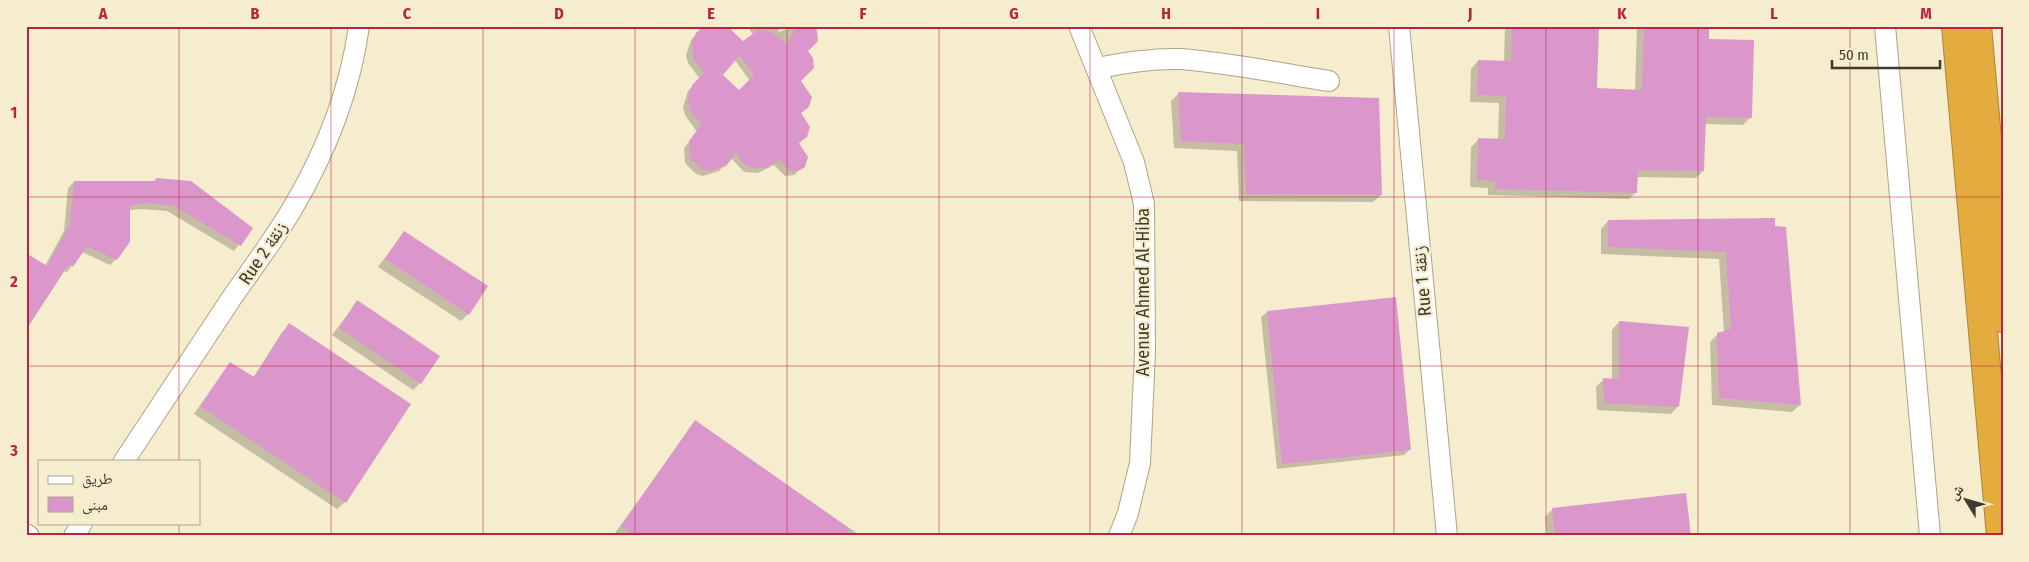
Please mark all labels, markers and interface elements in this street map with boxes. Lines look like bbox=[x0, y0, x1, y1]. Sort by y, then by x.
text: A bbox=[98, 4, 108, 23]
text: B bbox=[251, 4, 260, 23]
text: C bbox=[403, 4, 412, 23]
text: D bbox=[554, 4, 564, 23]
text: E bbox=[707, 4, 715, 23]
text: F bbox=[859, 4, 867, 23]
text: G bbox=[1009, 4, 1019, 23]
text: H bbox=[1161, 4, 1171, 23]
text: I bbox=[1316, 4, 1320, 23]
text: J bbox=[1467, 4, 1472, 23]
text: K bbox=[1617, 4, 1627, 23]
text: L bbox=[1770, 4, 1778, 23]
text: M bbox=[1920, 4, 1932, 23]
scale bar bbox=[1832, 38, 1939, 70]
text: 50 m bbox=[1839, 46, 1869, 64]
text: 1 bbox=[11, 103, 17, 122]
street label: Avenue Ahmed Al-Hiba bbox=[1132, 208, 1154, 376]
street label: Rue 2 زنقة bbox=[234, 217, 292, 289]
street label: Rue 1 زنقة bbox=[1408, 245, 1436, 317]
text: 2 bbox=[9, 272, 18, 291]
text: 3 bbox=[9, 441, 18, 460]
legend bbox=[38, 460, 200, 524]
text: طريق bbox=[82, 470, 113, 489]
north arrow bbox=[1942, 474, 1992, 524]
text: ش bbox=[1945, 481, 1967, 504]
text: مبنى bbox=[82, 496, 108, 515]

